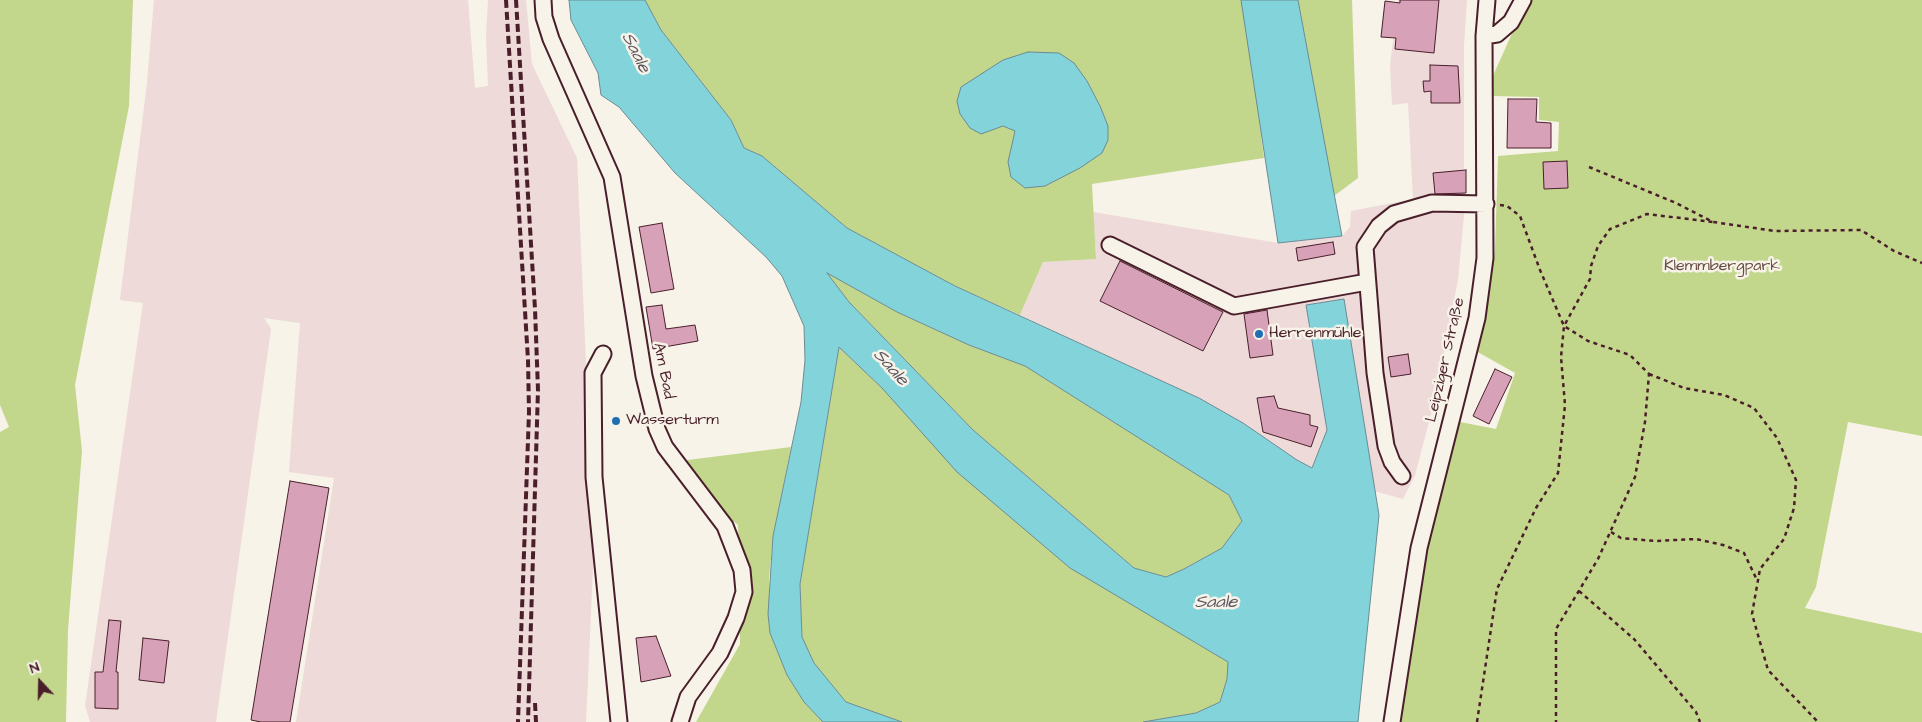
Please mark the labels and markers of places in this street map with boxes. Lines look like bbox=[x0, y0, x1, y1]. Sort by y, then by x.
place label: Herrenmühle bbox=[1269, 324, 1361, 344]
marker: Herrenmühle bbox=[1253, 328, 1265, 340]
place label: Wasserturm bbox=[626, 411, 719, 431]
marker: Wasserturm bbox=[610, 415, 622, 427]

